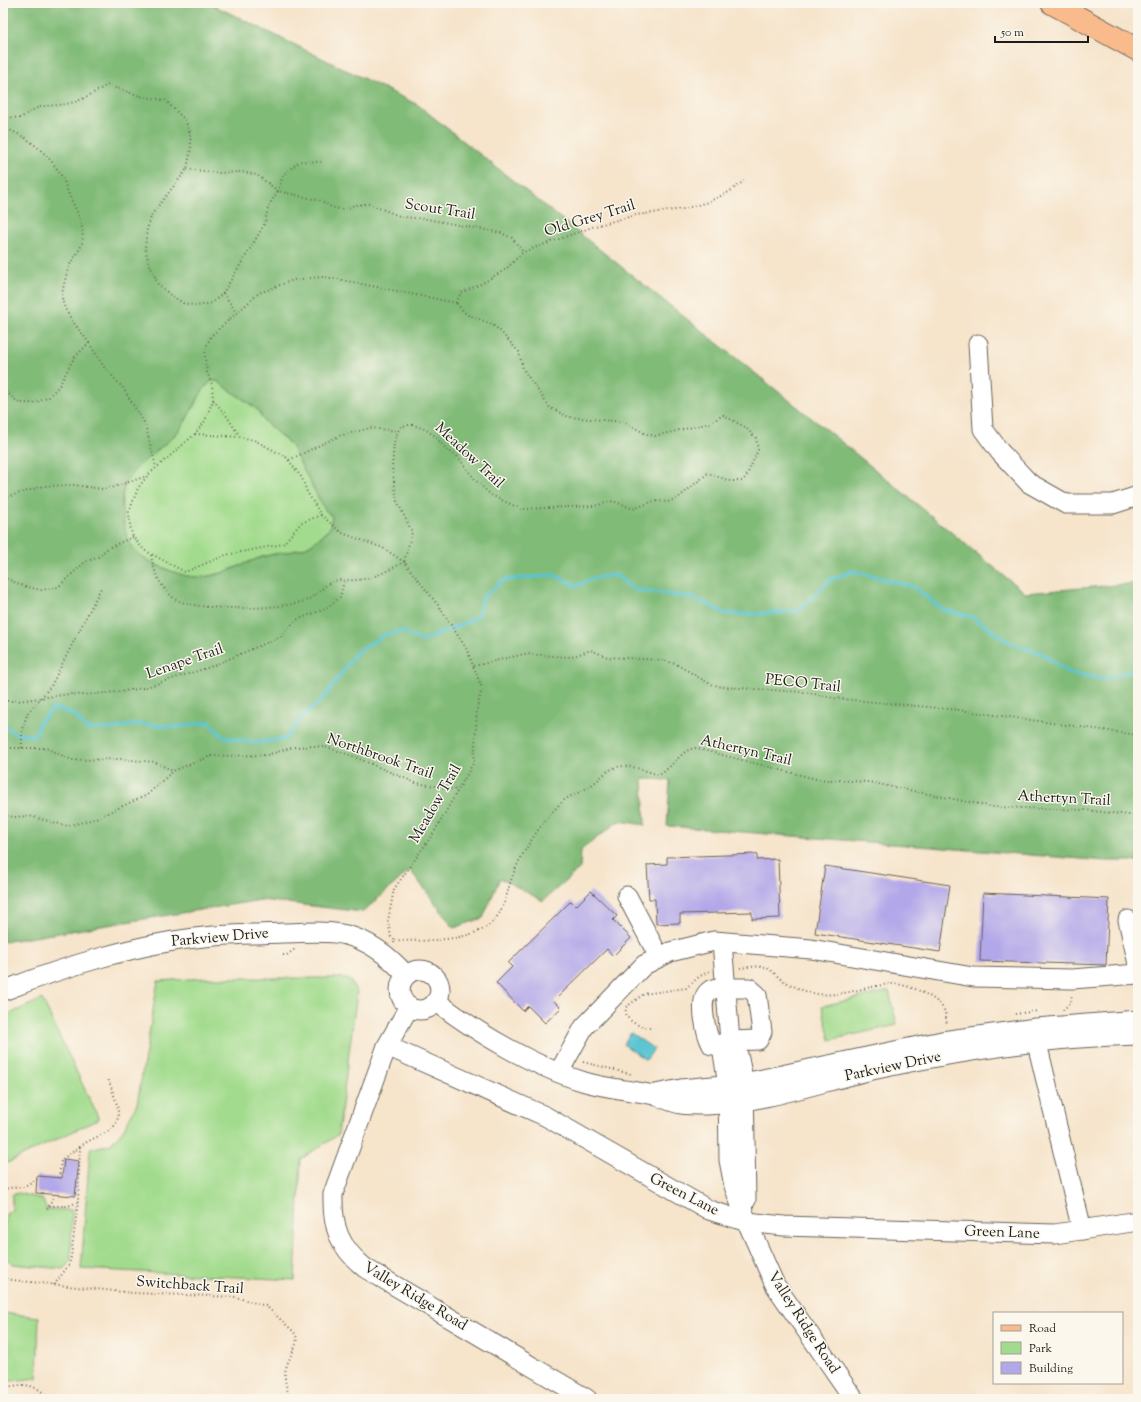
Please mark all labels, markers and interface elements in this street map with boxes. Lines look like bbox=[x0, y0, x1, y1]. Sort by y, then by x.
scale bar bbox=[995, 18, 1088, 44]
text: 50 m bbox=[1000, 24, 1024, 42]
street label: Scout Trail bbox=[403, 194, 477, 226]
street label: Old Grey Trail bbox=[542, 195, 638, 243]
street label: Meadow Trail bbox=[430, 418, 508, 494]
street label: Lenape Trail bbox=[144, 639, 226, 685]
street label: PECO Trail bbox=[764, 670, 842, 698]
street label: Northbrook Trail bbox=[324, 729, 436, 785]
street label: Athertyn Trail bbox=[698, 730, 794, 772]
street label: Meadow Trail bbox=[405, 761, 467, 847]
street label: Athertyn Trail bbox=[1017, 786, 1111, 812]
street label: Parkview Drive bbox=[170, 923, 270, 953]
street label: Parkview Drive bbox=[843, 1047, 943, 1087]
street label: Green Lane bbox=[646, 1168, 722, 1222]
street label: Green Lane bbox=[964, 1221, 1040, 1245]
street label: Valley Ridge Road bbox=[359, 1258, 472, 1337]
street label: Valley Ridge Road bbox=[762, 1268, 844, 1379]
street label: Switchback Trail bbox=[135, 1272, 245, 1300]
legend bbox=[993, 1312, 1123, 1384]
text: Road bbox=[1029, 1320, 1056, 1338]
text: Park bbox=[1029, 1340, 1052, 1358]
text: Building bbox=[1029, 1360, 1073, 1378]

